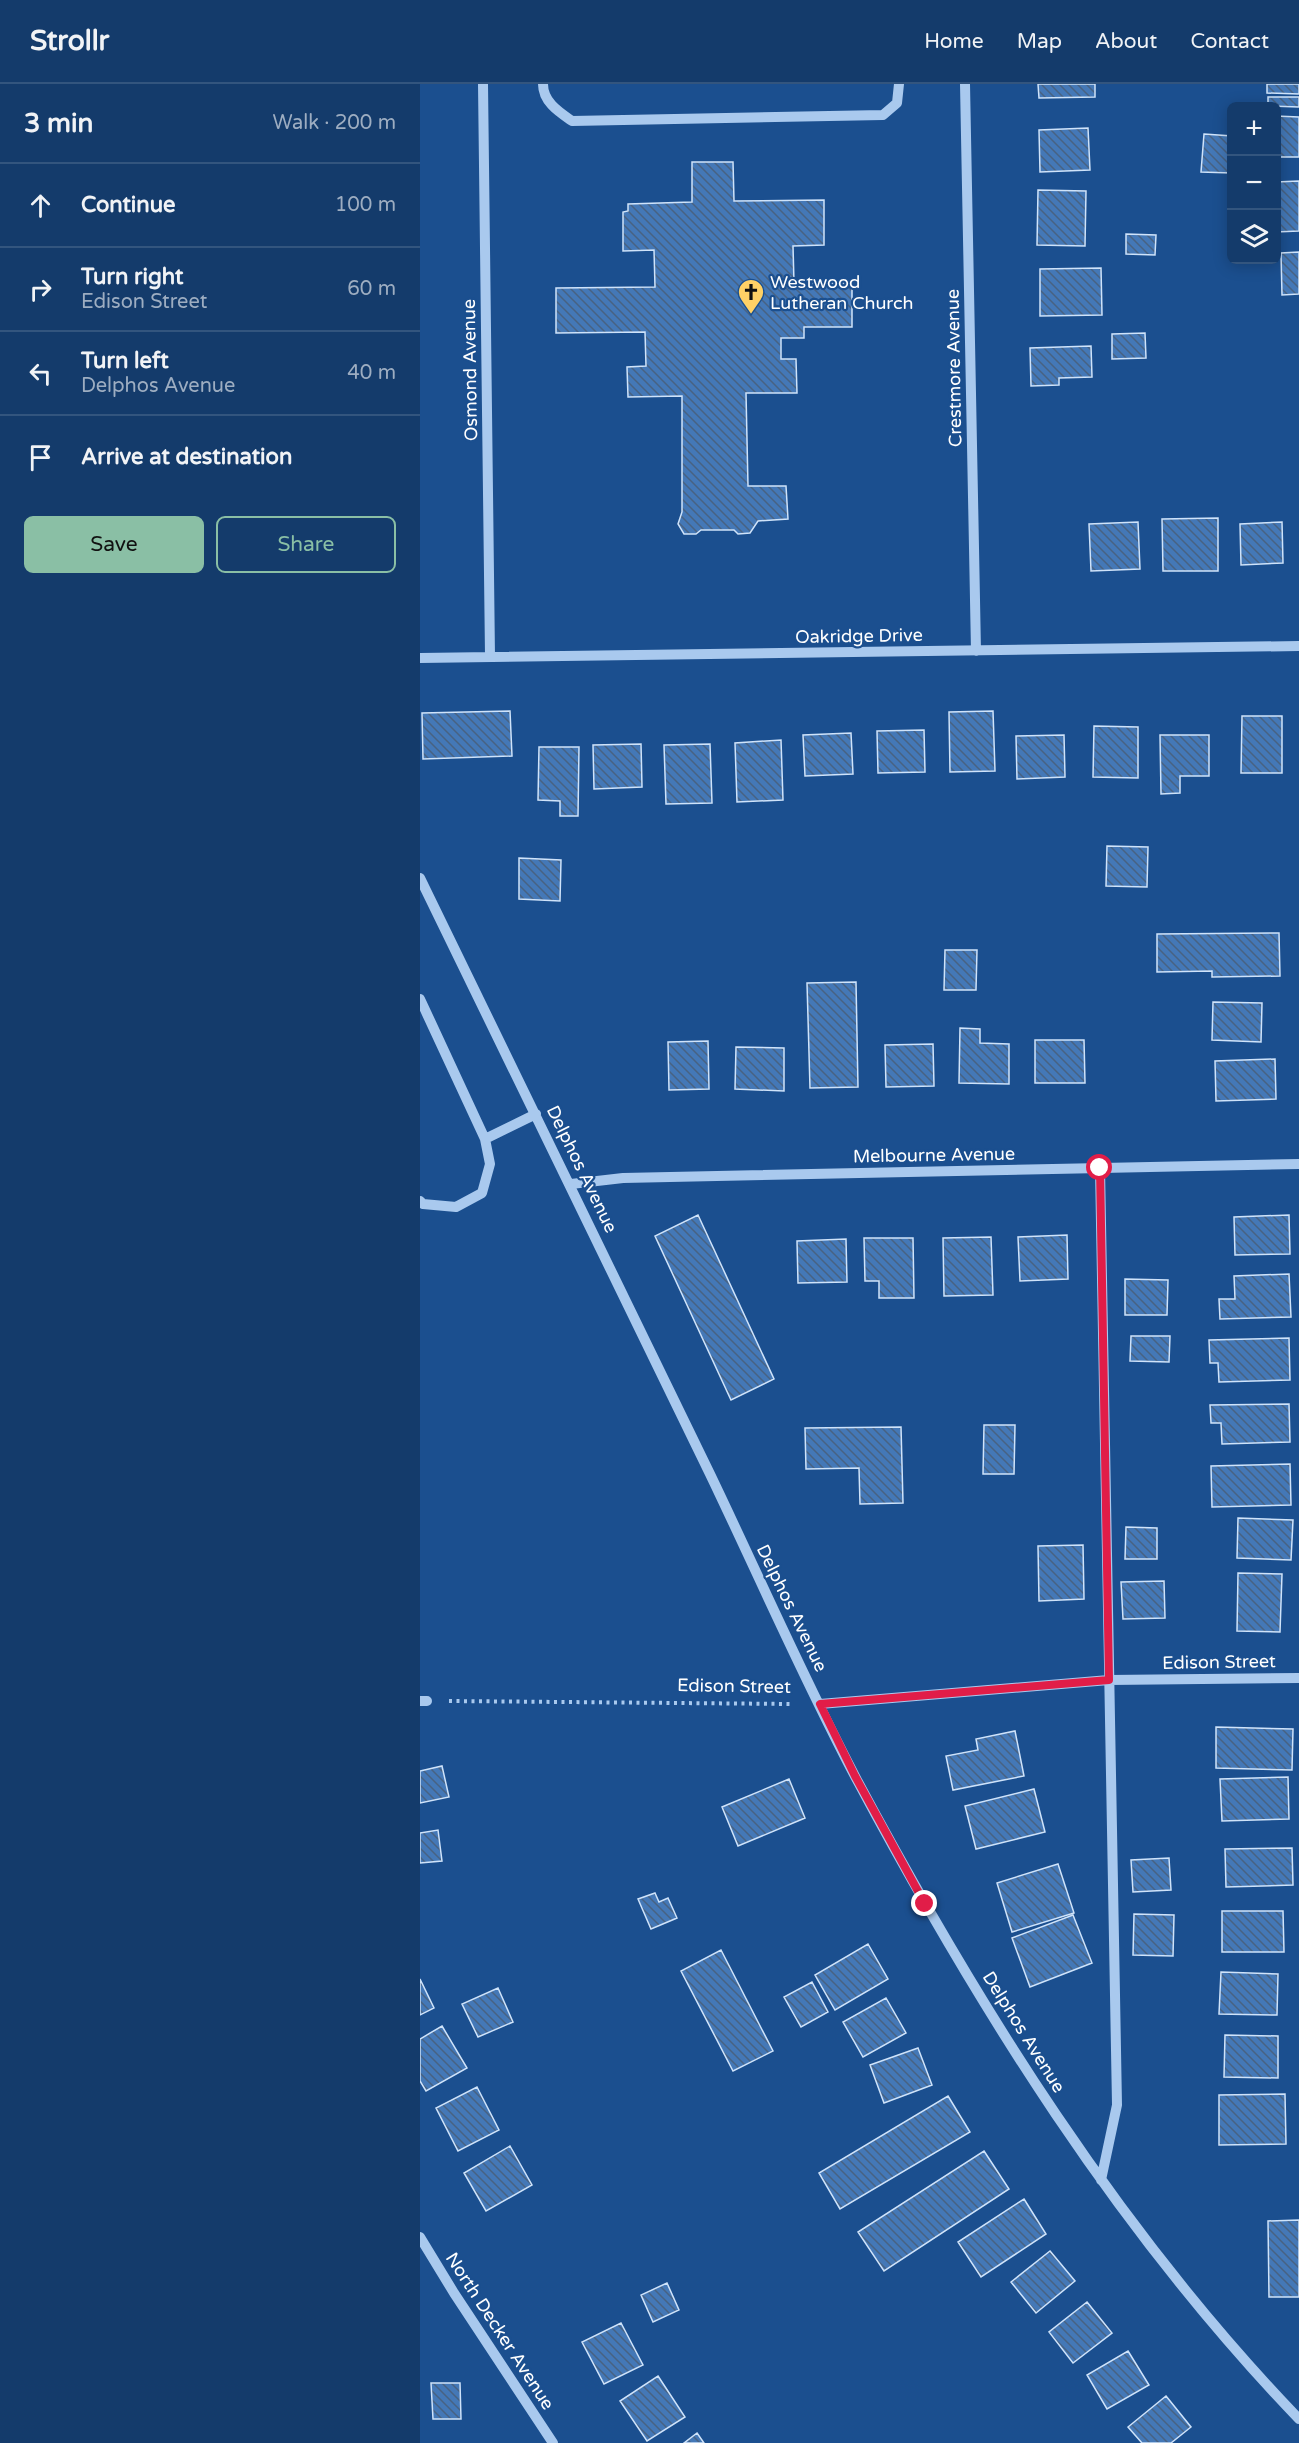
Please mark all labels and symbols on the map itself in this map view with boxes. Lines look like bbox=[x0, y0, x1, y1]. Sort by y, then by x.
place label: Westwood Lutheran Church bbox=[770, 271, 914, 314]
church icon: Westwood Lutheran Church bbox=[736, 277, 766, 315]
street label: Crestmore Avenue bbox=[942, 289, 966, 447]
street label: Osmond Avenue bbox=[458, 299, 482, 441]
street label: Oakridge Drive bbox=[795, 624, 923, 648]
street label: Delphos Avenue bbox=[542, 1102, 622, 1236]
street label: Melbourne Avenue bbox=[853, 1143, 1015, 1167]
route start bbox=[1086, 1154, 1112, 1180]
street label: Delphos Avenue bbox=[752, 1541, 832, 1675]
street label: Edison Street bbox=[1162, 1650, 1276, 1674]
street label: Edison Street bbox=[677, 1674, 791, 1698]
route end bbox=[911, 1890, 937, 1916]
street label: Delphos Avenue bbox=[978, 1967, 1070, 2097]
street label: North Decker Avenue bbox=[441, 2248, 559, 2414]

